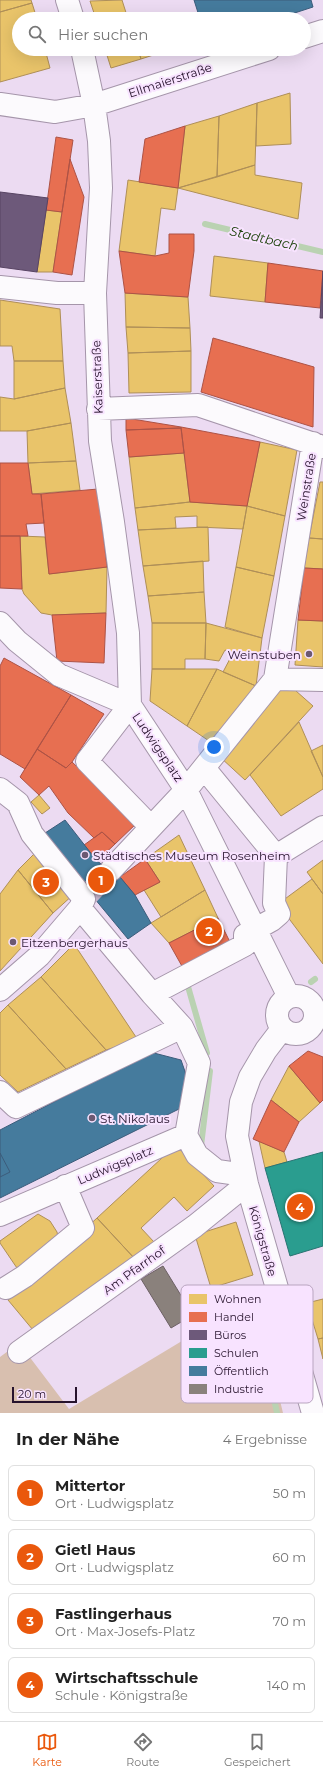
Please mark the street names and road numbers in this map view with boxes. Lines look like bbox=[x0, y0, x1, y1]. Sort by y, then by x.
street label: Ellmaierstraße bbox=[126, 59, 214, 101]
street label: Kaiserstraße bbox=[88, 340, 106, 414]
street label: Weinstraße bbox=[293, 452, 319, 522]
street label: Ludwigsplatz bbox=[129, 709, 187, 785]
street label: Ludwigsplatz bbox=[75, 1142, 155, 1188]
street label: Königstraße bbox=[246, 1204, 280, 1278]
street label: Am Pfarrhof bbox=[100, 1242, 169, 1298]

